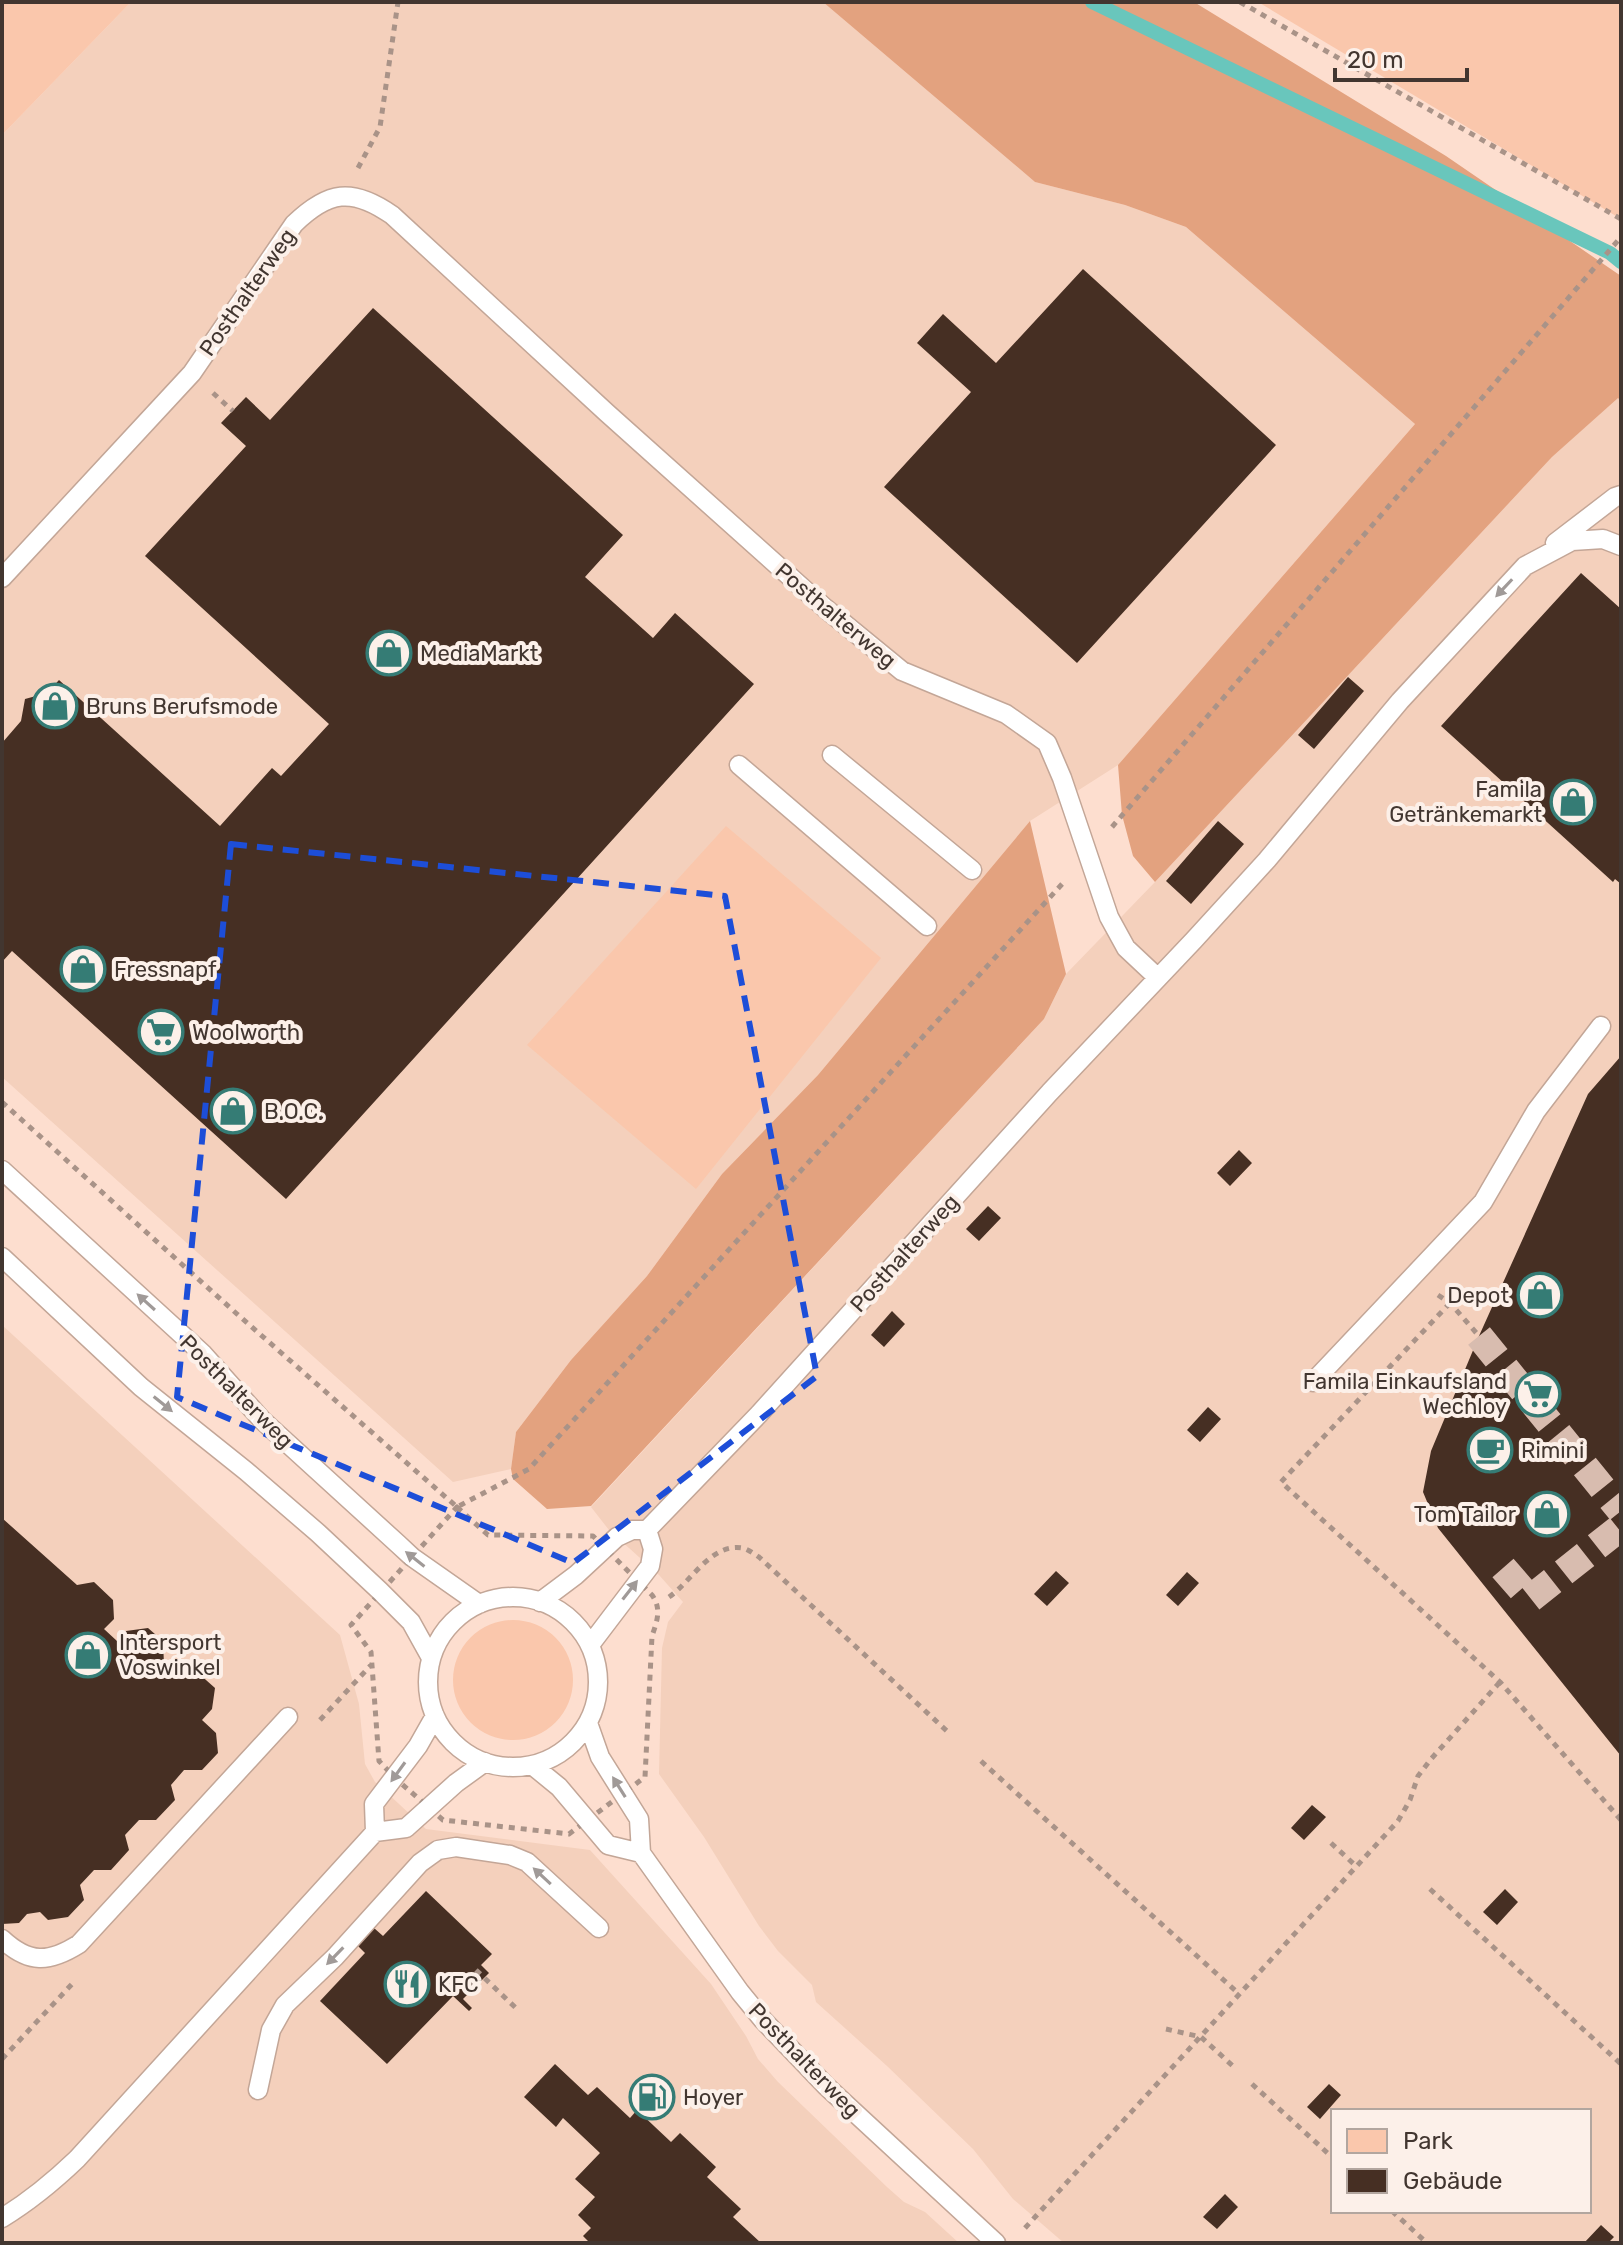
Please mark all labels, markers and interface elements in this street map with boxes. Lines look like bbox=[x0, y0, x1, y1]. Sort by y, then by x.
scale bar bbox=[1335, 32, 1467, 82]
text: 20 m bbox=[1347, 46, 1404, 74]
street label: Posthalterweg bbox=[194, 223, 301, 361]
street label: Posthalterweg bbox=[770, 557, 902, 674]
one-way arrow bbox=[1496, 578, 1514, 597]
shop icon: MediaMarkt bbox=[365, 629, 413, 677]
place label: MediaMarkt bbox=[420, 640, 539, 667]
shop icon: Bruns Berufsmode bbox=[31, 682, 79, 730]
place label: Bruns Berufsmode bbox=[86, 693, 278, 720]
place label: Famila Getränkemarkt bbox=[1389, 776, 1542, 828]
shop icon: Famila Getränkemarkt bbox=[1549, 778, 1597, 826]
shop icon: Fressnapf bbox=[59, 945, 107, 993]
place label: Fressnapf bbox=[114, 956, 217, 983]
supermarket icon: Woolworth bbox=[137, 1008, 185, 1056]
place label: Woolworth bbox=[192, 1019, 300, 1046]
shop icon: B.O.C. bbox=[209, 1087, 257, 1135]
place label: B.O.C. bbox=[264, 1098, 323, 1125]
street label: Posthalterweg bbox=[844, 1189, 964, 1318]
shop icon: Depot bbox=[1516, 1271, 1564, 1319]
place label: Depot bbox=[1447, 1282, 1509, 1309]
one-way arrow bbox=[137, 1294, 156, 1312]
street label: Posthalterweg bbox=[174, 1329, 299, 1454]
place label: Famila Einkaufsland Wechloy bbox=[1303, 1368, 1507, 1420]
supermarket icon: Famila Einkaufsland Wechloy bbox=[1514, 1370, 1562, 1418]
one-way arrow bbox=[153, 1395, 173, 1412]
cafe icon: Rimini bbox=[1466, 1426, 1514, 1474]
place label: Rimini bbox=[1521, 1437, 1584, 1464]
shop icon: Tom Tailor bbox=[1523, 1490, 1571, 1538]
place label: Tom Tailor bbox=[1414, 1501, 1517, 1528]
one-way arrow bbox=[405, 1551, 425, 1567]
one-way arrow bbox=[622, 1580, 638, 1600]
place label: Intersport Voswinkel bbox=[119, 1629, 222, 1681]
shop icon: Intersport Voswinkel bbox=[64, 1631, 112, 1679]
one-way arrow bbox=[391, 1762, 407, 1783]
one-way arrow bbox=[611, 1777, 626, 1798]
one-way arrow bbox=[533, 1867, 552, 1885]
one-way arrow bbox=[326, 1946, 345, 1965]
restaurant icon: KFC bbox=[383, 1960, 431, 2008]
place label: KFC bbox=[438, 1971, 479, 1998]
street label: Posthalterweg bbox=[743, 1997, 866, 2123]
fuel station icon: Hoyer bbox=[628, 2073, 676, 2121]
place label: Hoyer bbox=[683, 2084, 744, 2111]
legend bbox=[1331, 2109, 1591, 2213]
text: Park bbox=[1403, 2127, 1454, 2155]
text: Gebäude bbox=[1403, 2167, 1502, 2195]

